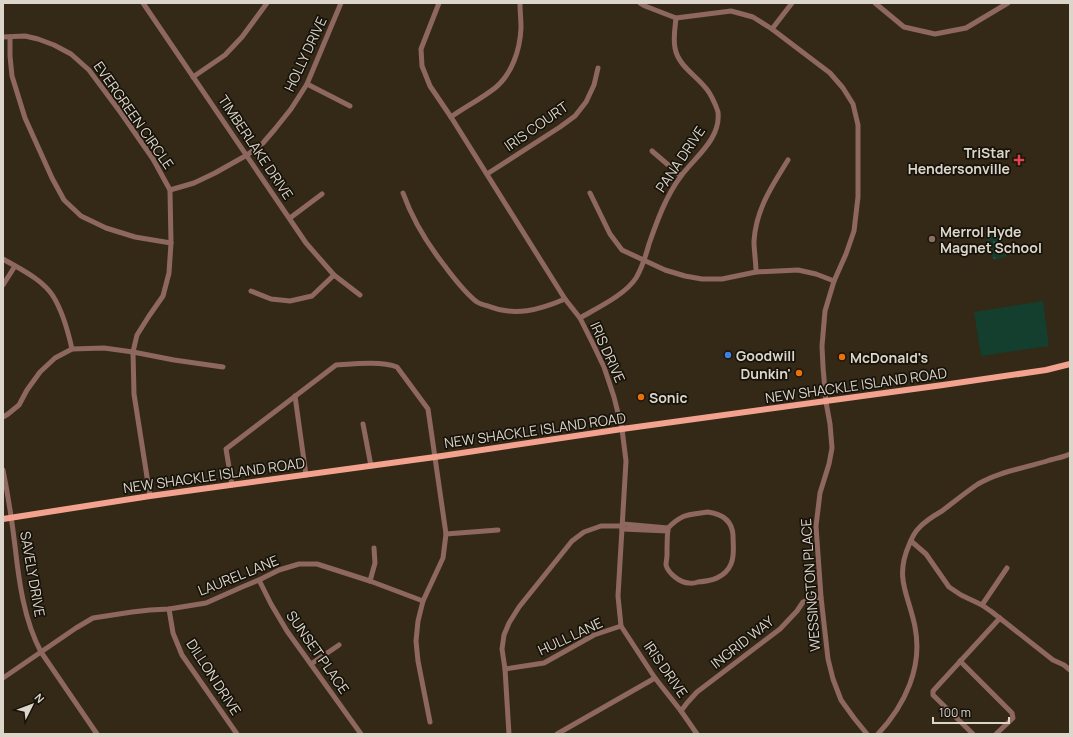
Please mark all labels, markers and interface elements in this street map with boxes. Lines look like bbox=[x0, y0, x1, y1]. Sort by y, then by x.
street label: HOLLY DRIVE bbox=[279, 13, 331, 95]
street label: EVERGREEN CIRCLE bbox=[90, 57, 178, 173]
street label: TIMBERLAKE DRIVE bbox=[214, 91, 298, 203]
street label: IRIS COURT bbox=[500, 97, 572, 155]
street label: PANA DRIVE bbox=[651, 122, 709, 196]
place label: TriStar Hendersonville bbox=[908, 143, 1010, 178]
marker: TriStar Hendersonville bbox=[1013, 154, 1025, 166]
place label: Merrol Hyde Magnet School bbox=[940, 222, 1042, 257]
marker: Merrol Hyde Magnet School bbox=[927, 234, 937, 244]
street label: IRIS DRIVE bbox=[586, 319, 630, 385]
place label: Goodwill bbox=[736, 346, 795, 365]
place label: McDonald's bbox=[850, 348, 928, 367]
marker: Goodwill bbox=[723, 350, 733, 360]
marker: McDonald's bbox=[837, 352, 847, 362]
street label: NEW SHACKLE ISLAND ROAD bbox=[764, 363, 948, 407]
place label: Dunkin' bbox=[740, 364, 791, 383]
marker: Dunkin' bbox=[794, 368, 804, 378]
place label: Sonic bbox=[649, 388, 688, 407]
marker: Sonic bbox=[636, 392, 646, 402]
street label: NEW SHACKLE ISLAND ROAD bbox=[443, 408, 627, 452]
street label: NEW SHACKLE ISLAND ROAD bbox=[122, 453, 306, 497]
street label: WESSINGTON PLACE bbox=[796, 518, 824, 652]
street label: SAVELY DRIVE bbox=[16, 530, 50, 618]
street label: LAUREL LANE bbox=[195, 550, 281, 600]
street label: SUNSET PLACE bbox=[282, 607, 354, 697]
street label: INGRID WAY bbox=[707, 611, 778, 673]
street label: HULL LANE bbox=[535, 613, 605, 659]
street label: DILLON DRIVE bbox=[182, 635, 246, 719]
street label: IRIS DRIVE bbox=[640, 637, 692, 701]
north arrow bbox=[12, 685, 52, 725]
text: N bbox=[32, 690, 48, 706]
scale bar bbox=[933, 699, 1009, 725]
text: 100 m bbox=[939, 704, 971, 721]

